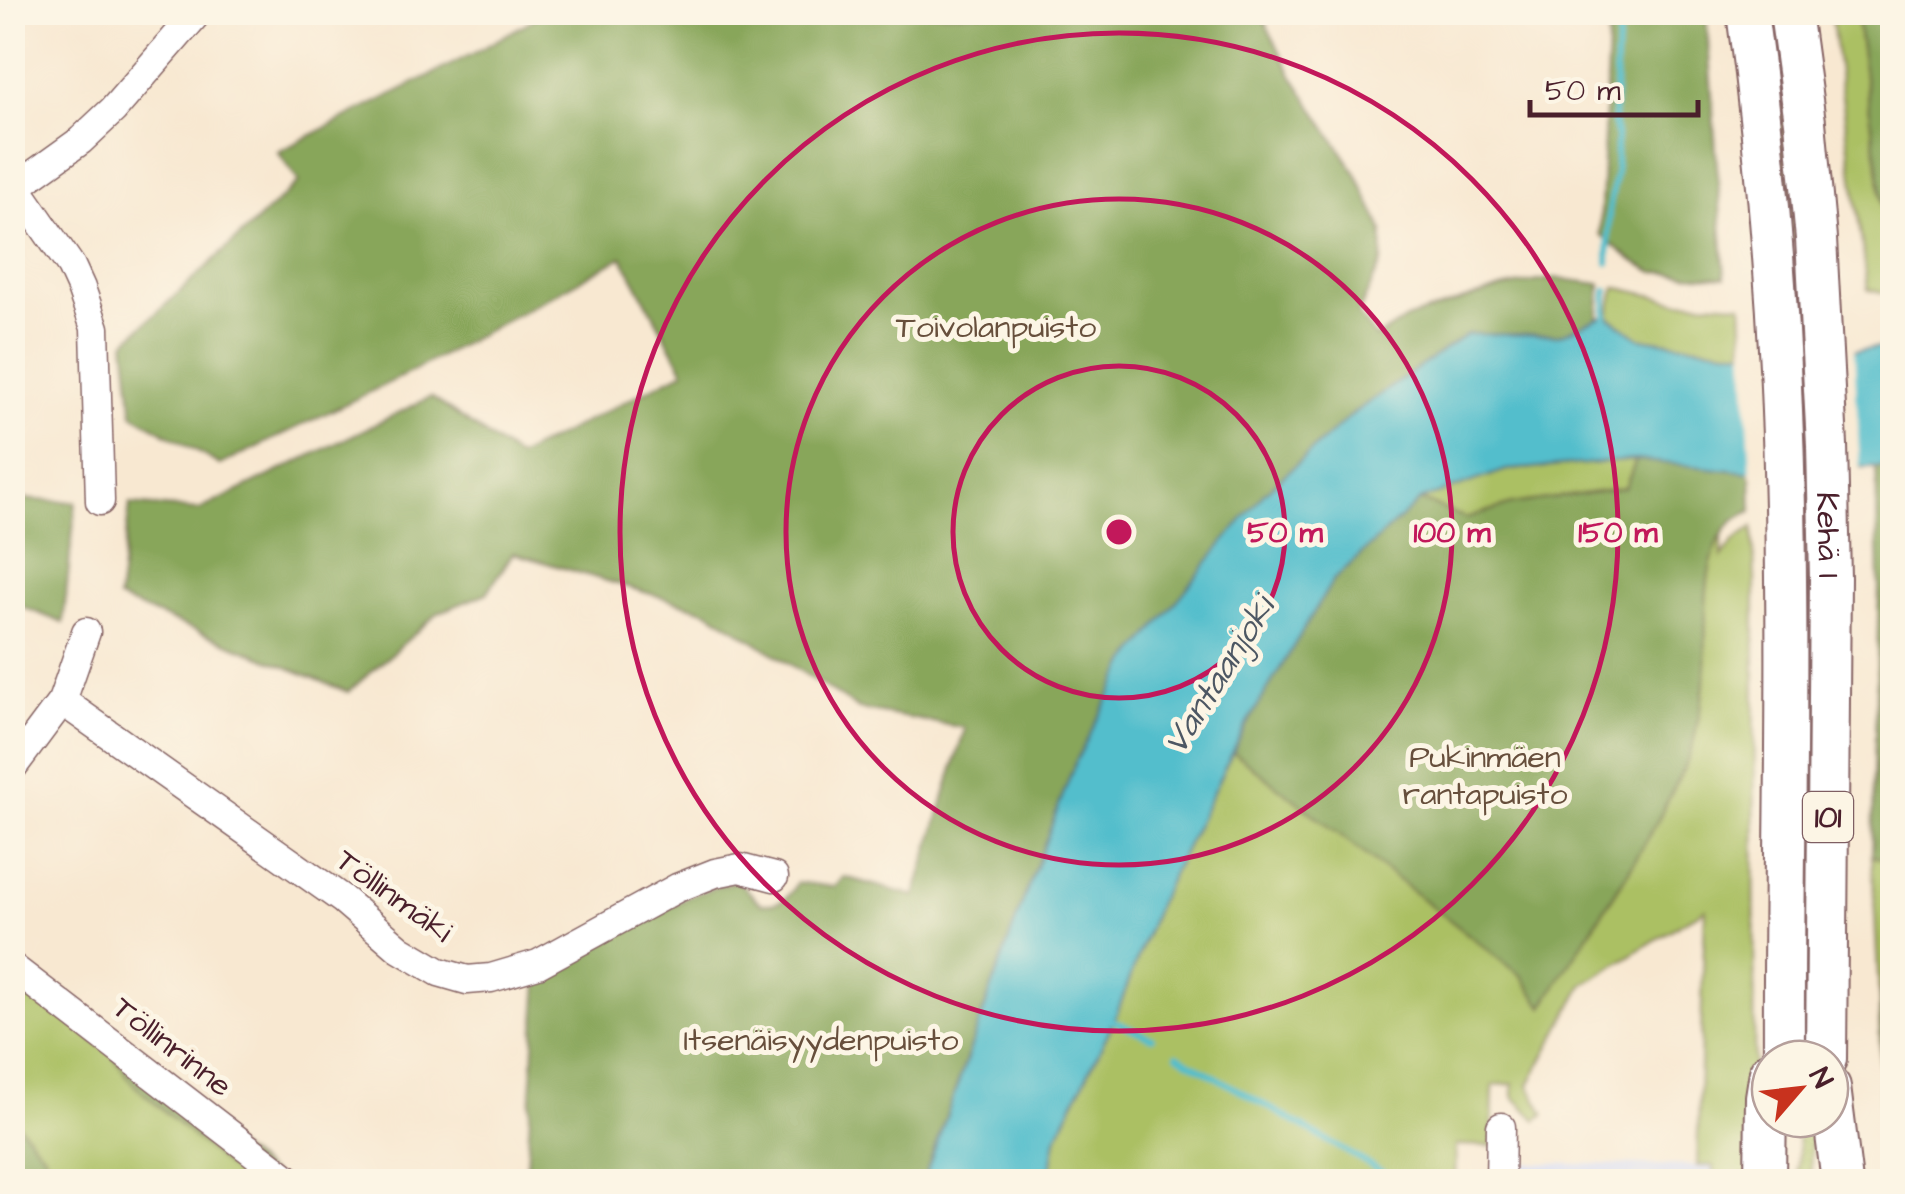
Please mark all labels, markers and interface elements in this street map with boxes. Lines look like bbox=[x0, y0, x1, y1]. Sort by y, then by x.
scale bar bbox=[1530, 55, 1698, 117]
text: 50 m bbox=[1545, 70, 1621, 112]
park label: Toivolanpuisto bbox=[896, 305, 1096, 350]
street label: Kehä I bbox=[1804, 491, 1851, 579]
text: 50 m bbox=[1247, 512, 1323, 554]
text: 100 m bbox=[1413, 512, 1491, 554]
text: 150 m bbox=[1578, 512, 1658, 554]
centre of rings bbox=[1101, 514, 1137, 550]
water label: Vantaanjoki bbox=[1152, 584, 1289, 764]
park label: Pukinmäen rantapuisto bbox=[1402, 735, 1568, 817]
road number: 101 bbox=[1803, 792, 1853, 842]
street label: Töllinmäki bbox=[326, 838, 462, 954]
street label: Töllinrinne bbox=[103, 986, 241, 1108]
park label: Itsenäisyydenpuisto bbox=[683, 1018, 959, 1063]
north arrow bbox=[1750, 1039, 1850, 1139]
text: N bbox=[1799, 1061, 1842, 1095]

